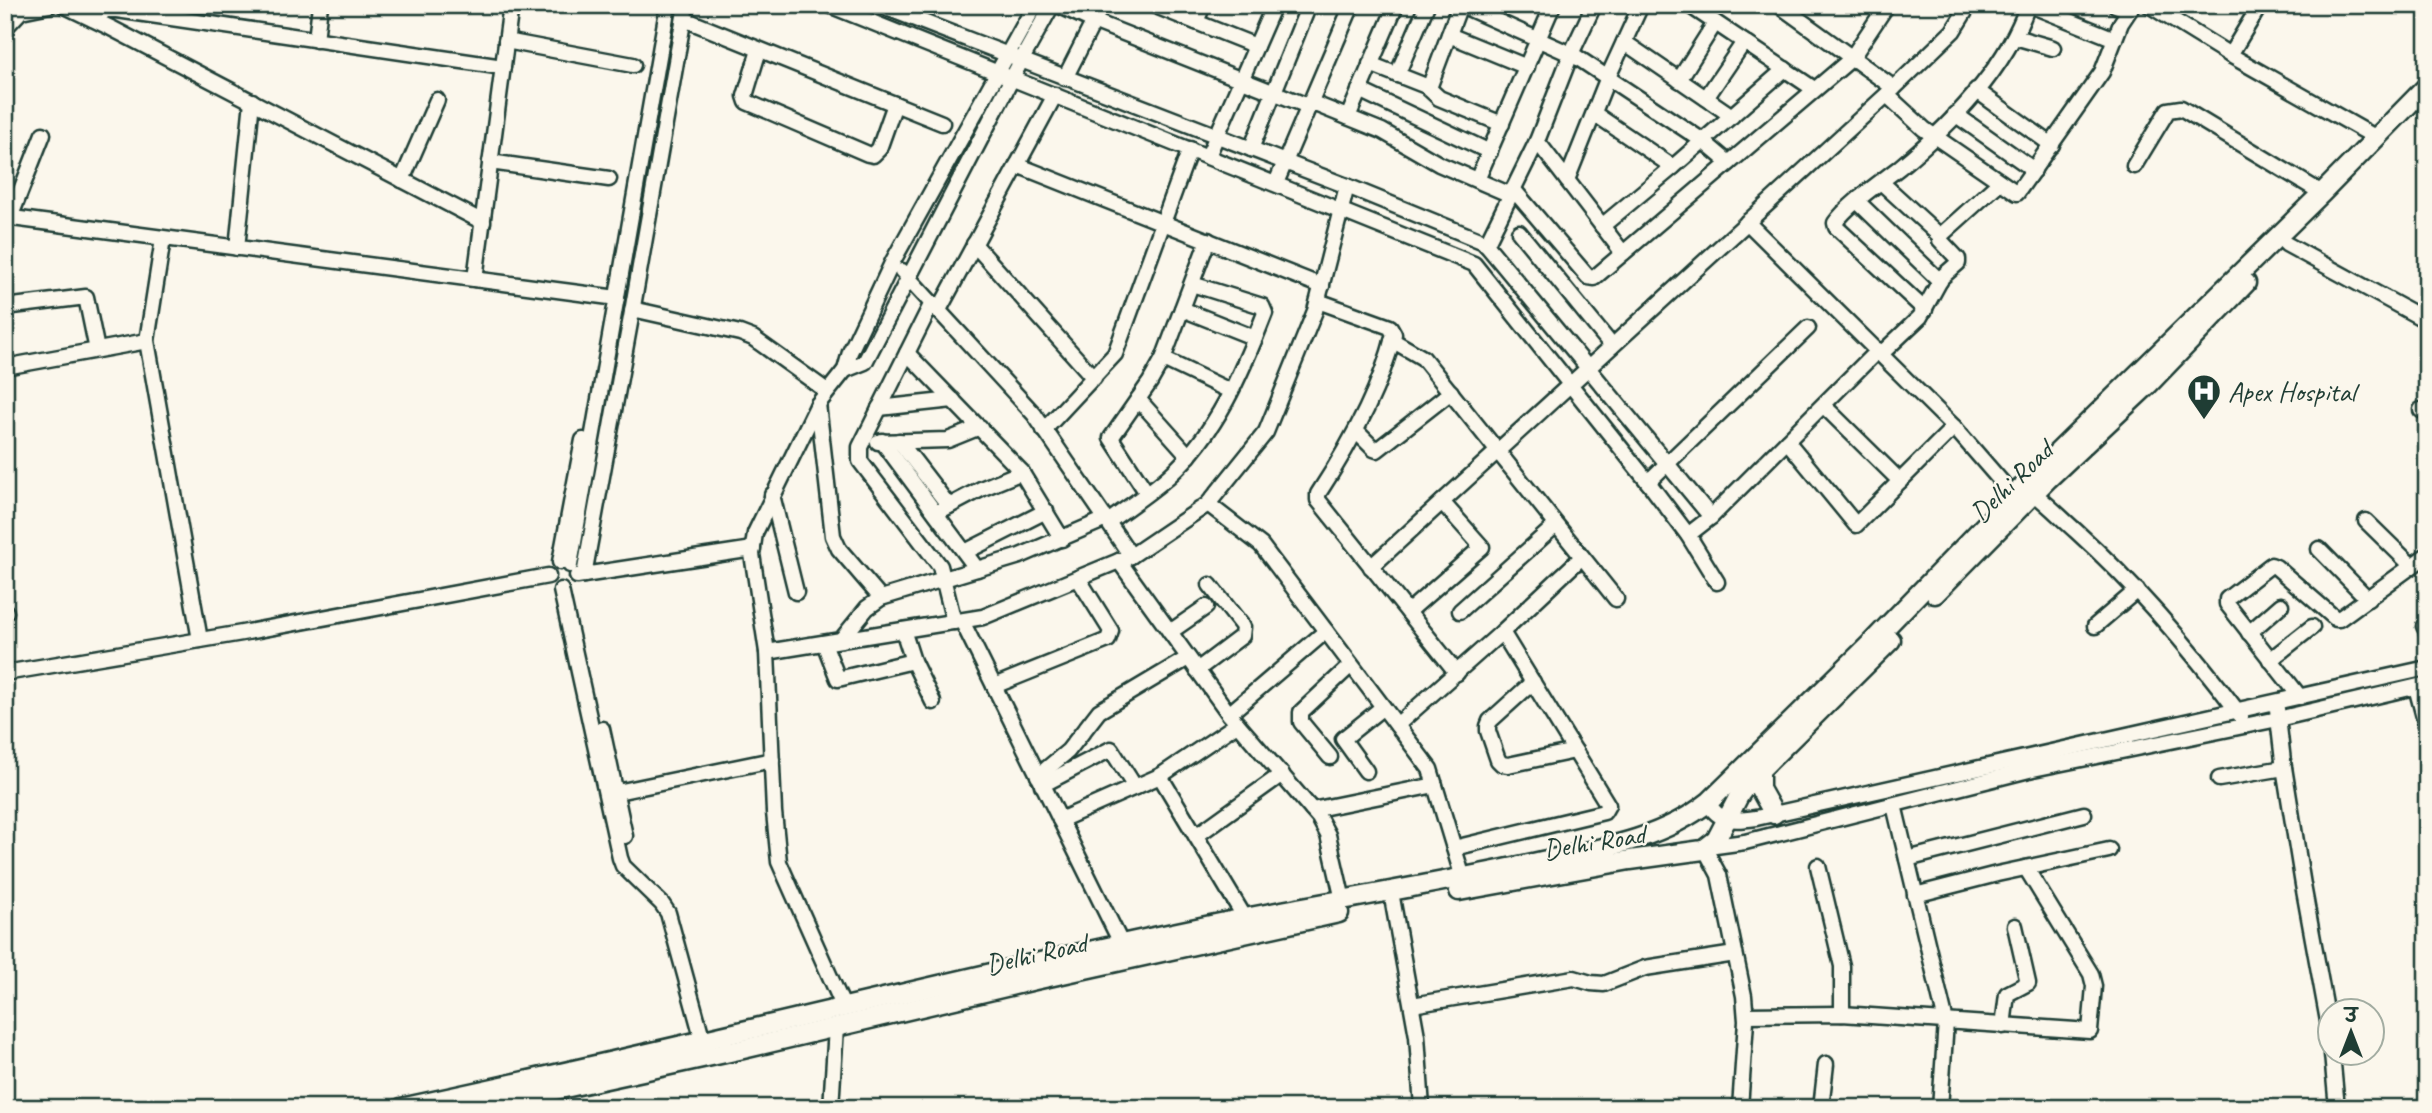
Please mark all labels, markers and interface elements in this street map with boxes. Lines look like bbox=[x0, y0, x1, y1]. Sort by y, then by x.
hospital icon: Apex Hospital bbox=[2185, 372, 2223, 421]
place label: Apex Hospital bbox=[2228, 374, 2361, 409]
street label: Delhi Road bbox=[1962, 430, 2063, 530]
street label: Delhi Road bbox=[1541, 816, 1651, 867]
street label: Delhi Road bbox=[982, 924, 1094, 982]
north arrow bbox=[2316, 998, 2386, 1068]
text: उ bbox=[2343, 1004, 2360, 1028]

